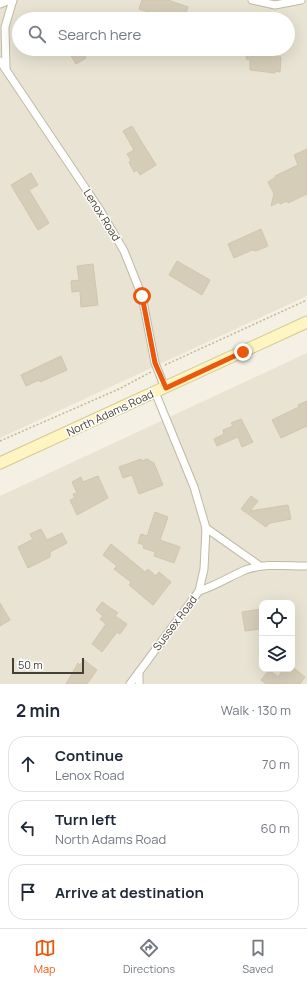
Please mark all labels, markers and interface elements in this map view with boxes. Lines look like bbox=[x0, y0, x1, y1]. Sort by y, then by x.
search box bbox=[12, 12, 295, 56]
icon: search bbox=[26, 23, 48, 45]
text: Search here bbox=[58, 24, 141, 45]
street label: Lenox Road bbox=[80, 186, 124, 244]
route start bbox=[133, 287, 151, 305]
route end bbox=[234, 343, 252, 361]
street label: North Adams Road bbox=[64, 386, 156, 439]
street label: Sussex Road bbox=[149, 592, 200, 653]
map controls bbox=[259, 600, 295, 672]
button: locate bbox=[259, 600, 295, 636]
button: layers bbox=[259, 636, 295, 672]
scale bar bbox=[12, 656, 84, 675]
text: 50 m bbox=[18, 657, 43, 672]
text: 2 min bbox=[16, 699, 60, 722]
text: Walk · 130 m bbox=[221, 701, 291, 719]
text: Continue bbox=[55, 745, 123, 766]
icon: ahead bbox=[17, 753, 39, 775]
text: 70 m bbox=[262, 755, 290, 773]
text: Lenox Road bbox=[55, 766, 125, 784]
text: Turn left bbox=[55, 809, 117, 830]
icon: left bbox=[17, 817, 39, 839]
text: 60 m bbox=[260, 819, 290, 837]
text: North Adams Road bbox=[55, 830, 166, 848]
icon: arrive bbox=[17, 881, 39, 903]
text: Arrive at destination bbox=[55, 882, 204, 903]
tab: Map bbox=[34, 937, 56, 976]
tab: Directions bbox=[123, 937, 175, 976]
tab: Saved bbox=[242, 937, 273, 976]

